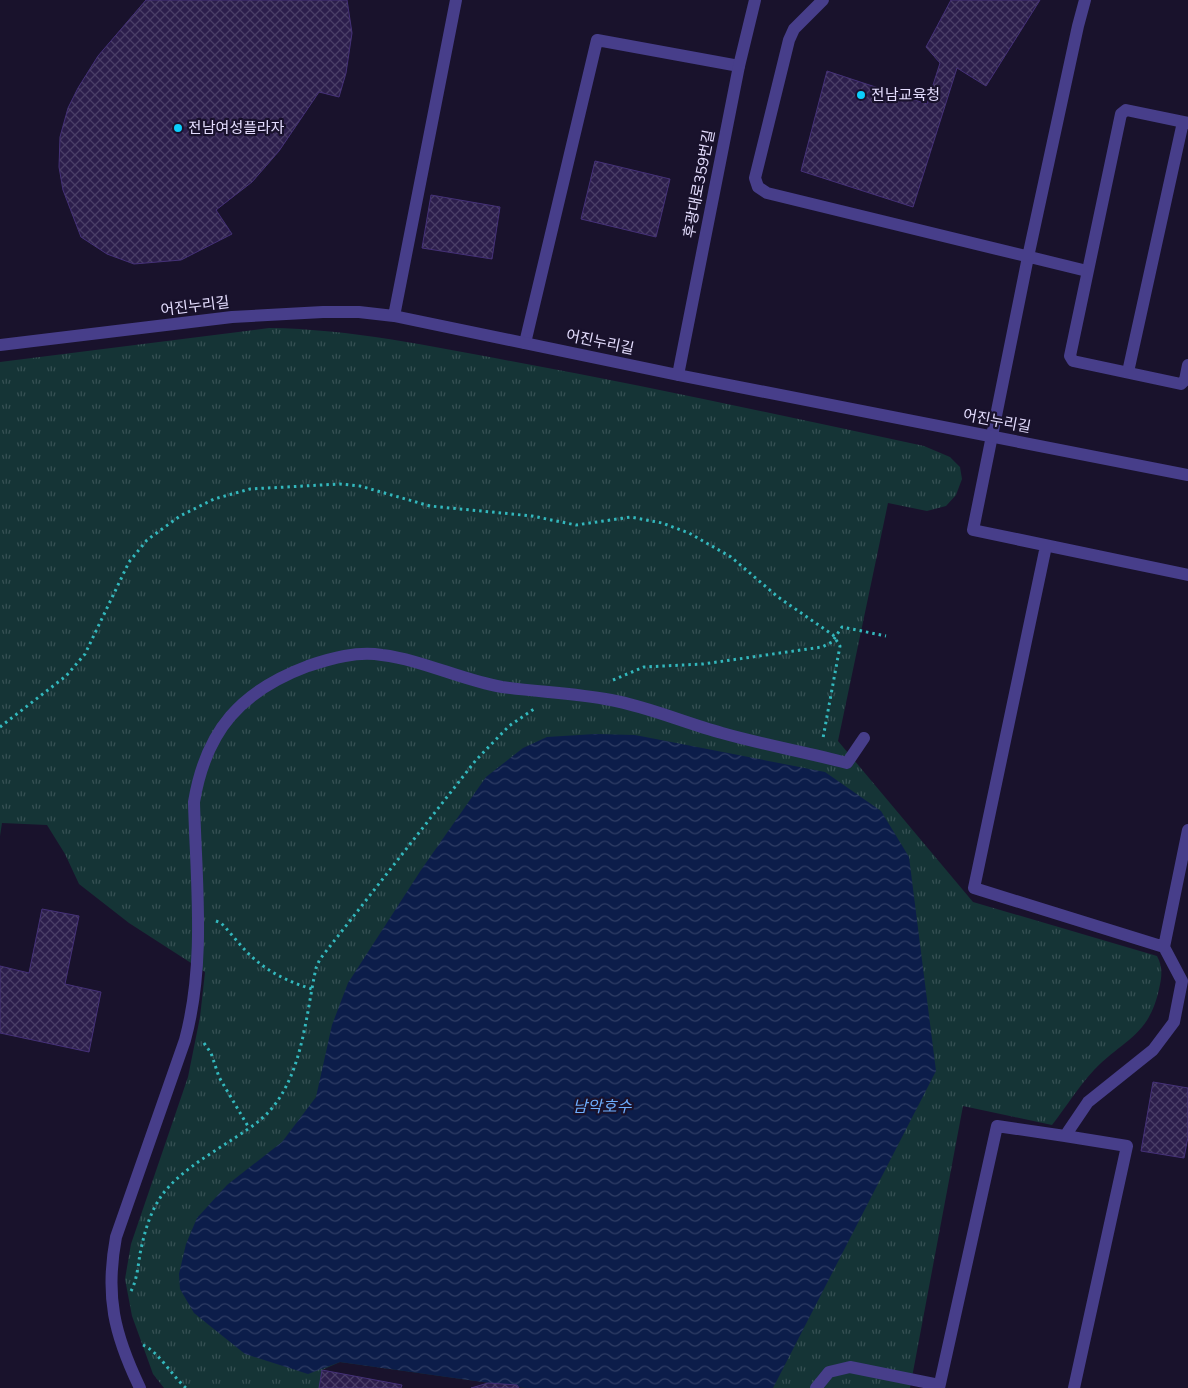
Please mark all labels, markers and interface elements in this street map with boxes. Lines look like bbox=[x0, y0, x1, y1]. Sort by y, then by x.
place label: 전남교육청 bbox=[871, 85, 940, 104]
marker: 전남교육청 bbox=[855, 89, 867, 101]
place label: 전남여성플라자 bbox=[188, 118, 285, 137]
marker: 전남여성플라자 bbox=[172, 122, 184, 134]
street label: 후광대로359번길 bbox=[679, 128, 718, 240]
street label: 어진누리길 bbox=[160, 292, 230, 319]
street label: 어진누리길 bbox=[564, 325, 636, 358]
street label: 어진누리길 bbox=[961, 405, 1033, 436]
water label: 남악호수 bbox=[573, 1096, 633, 1116]

